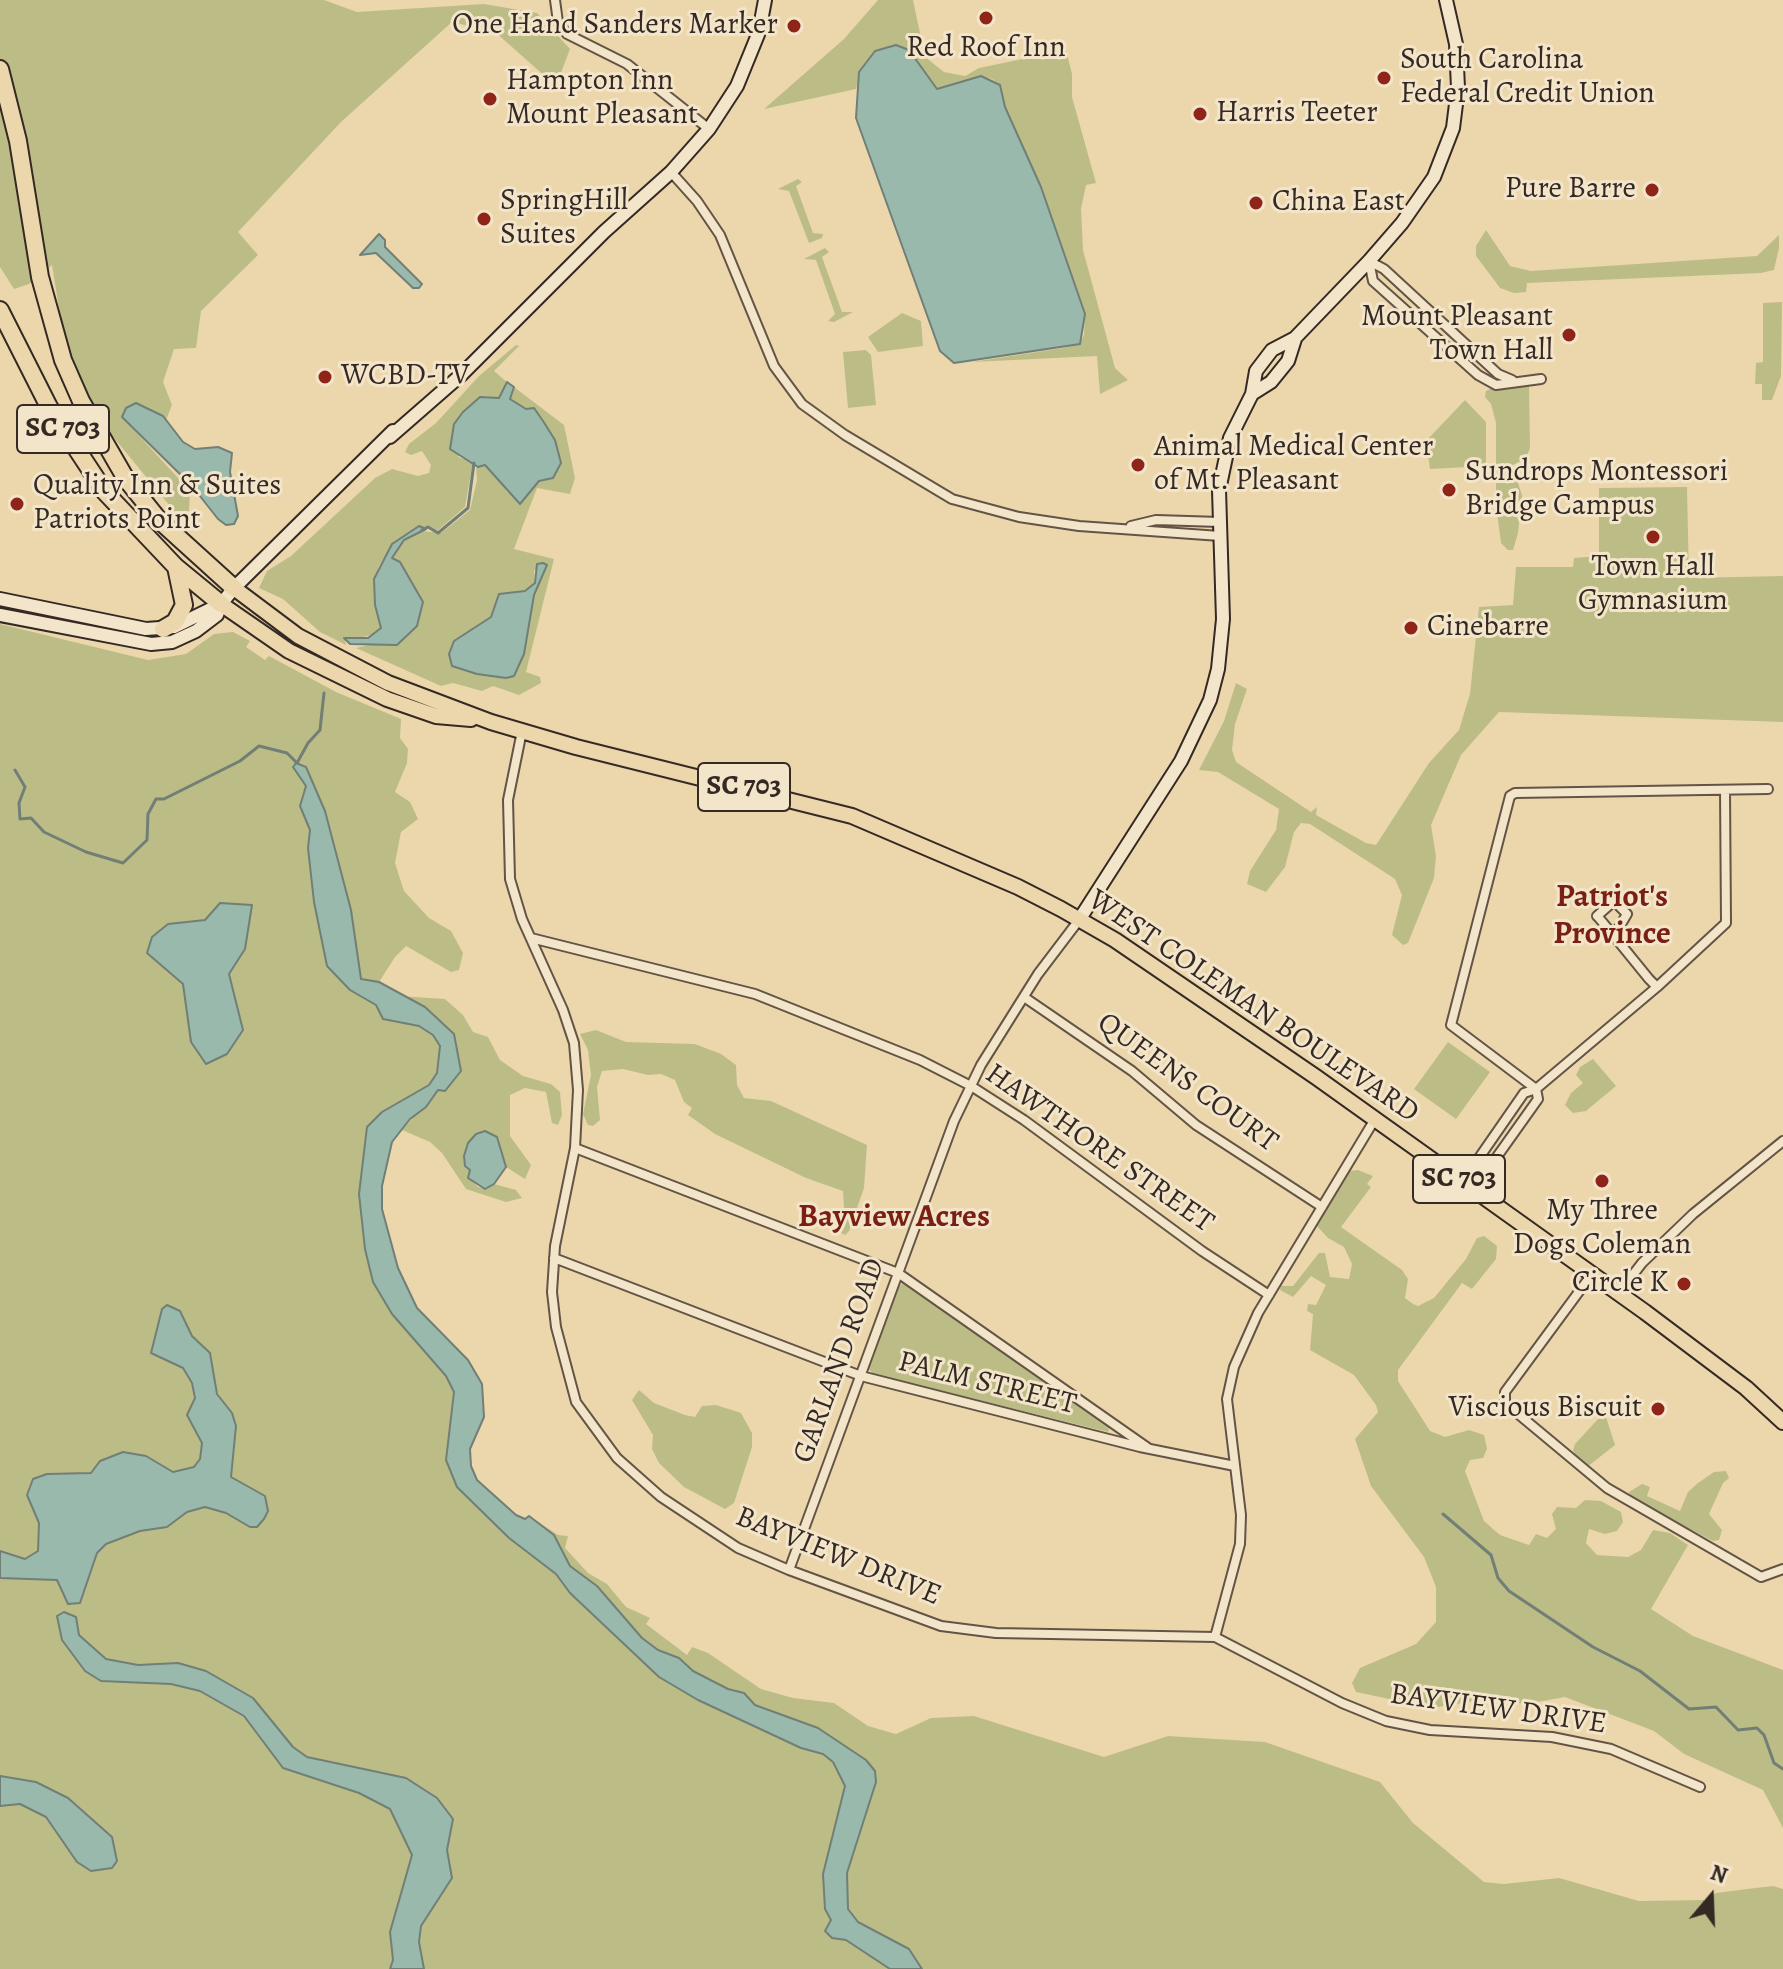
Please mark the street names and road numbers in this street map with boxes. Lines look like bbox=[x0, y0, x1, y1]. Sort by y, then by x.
road number: SC 703 bbox=[17, 405, 109, 453]
road number: SC 703 bbox=[698, 763, 790, 811]
street label: WEST COLEMAN BOULEVARD bbox=[1081, 883, 1425, 1131]
street label: QUEENS COURT bbox=[1090, 1005, 1284, 1161]
street label: HAWTHORE STREET bbox=[978, 1057, 1220, 1241]
road number: SC 703 bbox=[1413, 1155, 1505, 1203]
street label: GARLAND ROAD bbox=[786, 1254, 894, 1468]
street label: PALM STREET bbox=[894, 1344, 1080, 1424]
street label: BAYVIEW DRIVE bbox=[730, 1499, 946, 1615]
street label: BAYVIEW DRIVE bbox=[1387, 1677, 1609, 1743]

